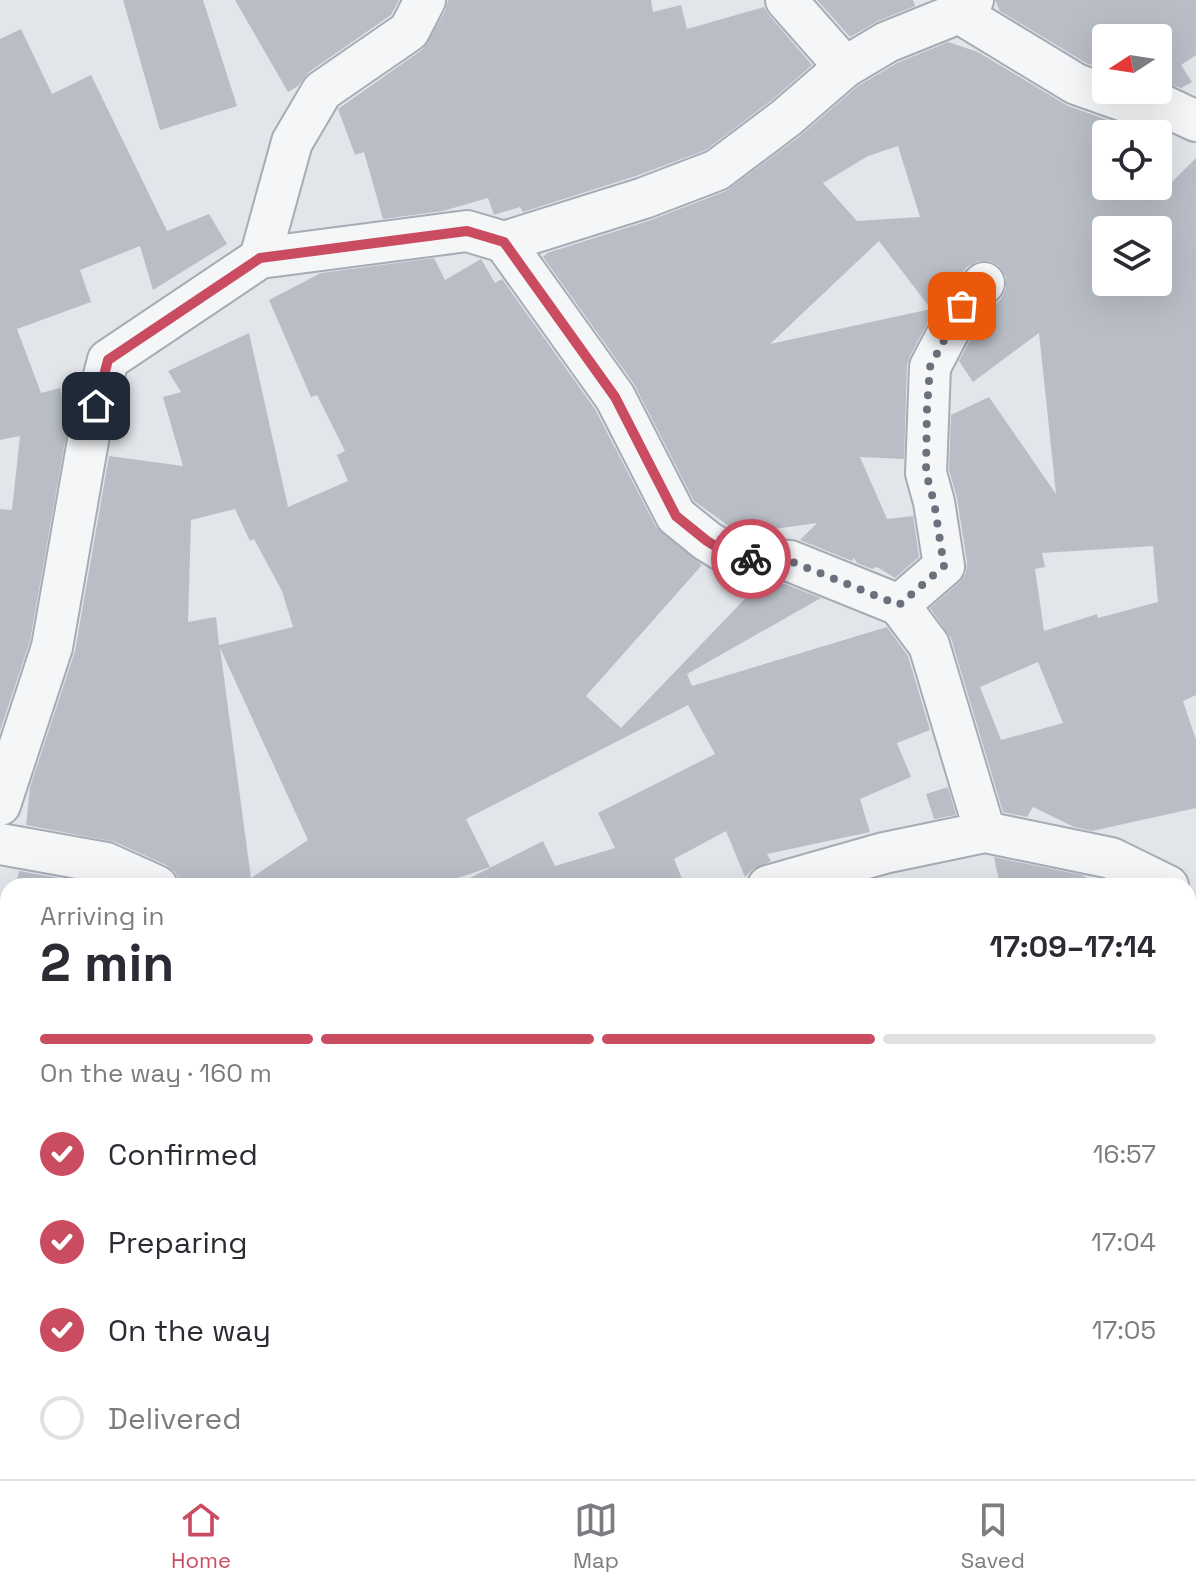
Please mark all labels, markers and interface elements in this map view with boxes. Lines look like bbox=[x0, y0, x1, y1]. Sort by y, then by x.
north arrow bbox=[1092, 24, 1172, 104]
map controls bbox=[1092, 24, 1172, 296]
button: locate bbox=[1092, 120, 1172, 200]
button: layers bbox=[1092, 216, 1172, 296]
pin bbox=[928, 272, 996, 340]
icon: bag bbox=[940, 284, 984, 328]
pin bbox=[62, 372, 130, 440]
icon: home bbox=[74, 384, 118, 428]
courier bbox=[711, 519, 791, 599]
icon: bike bbox=[729, 537, 773, 581]
text: Arriving in bbox=[40, 899, 164, 933]
text: 17:09–17:14 bbox=[990, 927, 1156, 966]
text: 2 min bbox=[40, 930, 174, 996]
text: On the way · 160 m bbox=[40, 1056, 272, 1090]
icon: check bbox=[40, 1132, 84, 1176]
text: Confirmed bbox=[108, 1135, 258, 1174]
text: 16:57 bbox=[1093, 1137, 1156, 1171]
icon: check bbox=[40, 1220, 84, 1264]
text: Preparing bbox=[108, 1223, 247, 1262]
text: 17:04 bbox=[1091, 1225, 1156, 1259]
icon: check bbox=[40, 1308, 84, 1352]
text: On the way bbox=[108, 1311, 271, 1350]
text: 17:05 bbox=[1092, 1313, 1156, 1347]
text: Delivered bbox=[108, 1399, 242, 1438]
tab: Home bbox=[171, 1498, 231, 1574]
tab: Map bbox=[573, 1498, 619, 1574]
tab: Saved bbox=[961, 1498, 1025, 1574]

